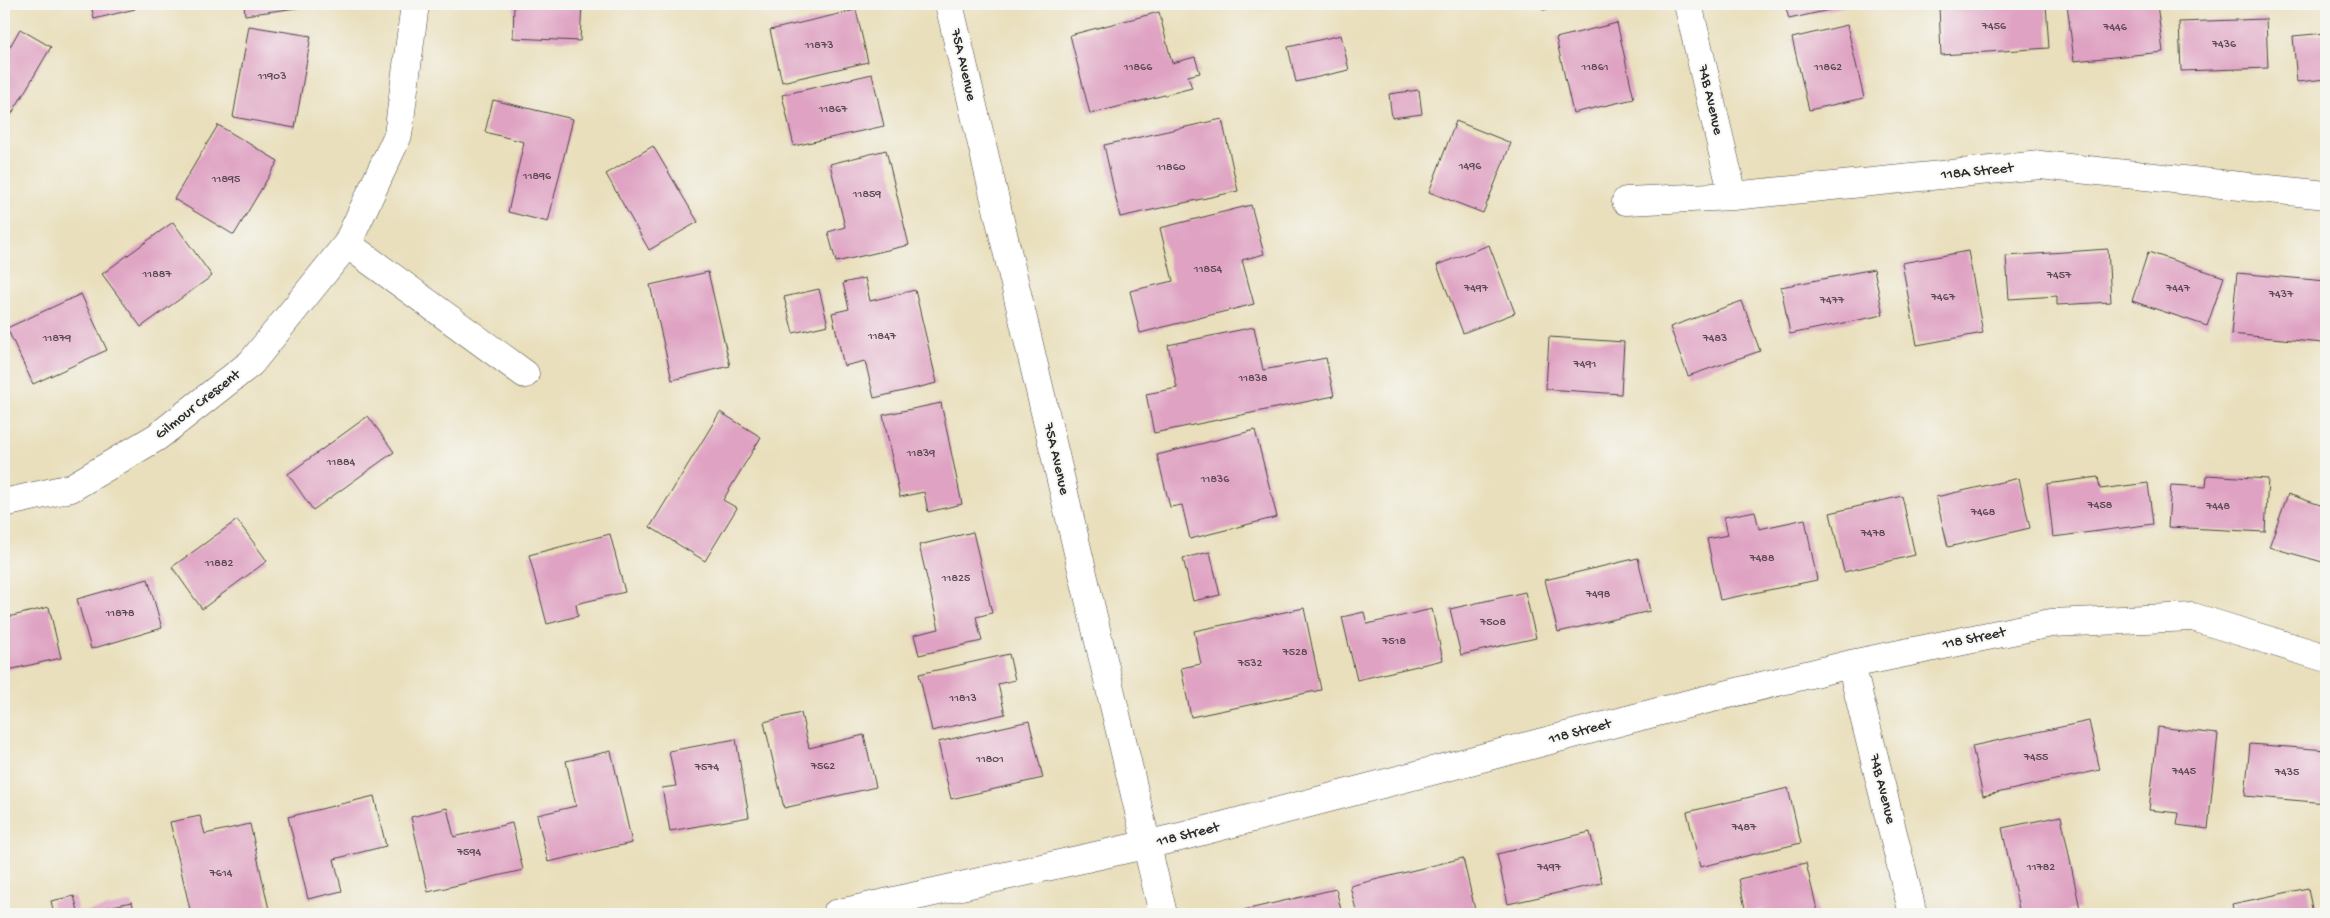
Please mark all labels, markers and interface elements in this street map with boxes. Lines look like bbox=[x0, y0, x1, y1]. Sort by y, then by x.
house number: 7456 bbox=[1981, 20, 2007, 34]
house number: 7446 bbox=[2102, 21, 2128, 35]
street label: 75A Avenue bbox=[946, 26, 980, 103]
house number: 7436 bbox=[2211, 38, 2237, 52]
house number: 11873 bbox=[804, 39, 833, 53]
house number: 11866 bbox=[1123, 61, 1153, 75]
house number: 11861 bbox=[1580, 61, 1609, 75]
house number: 11862 bbox=[1813, 61, 1842, 75]
street label: 74B Avenue bbox=[1693, 62, 1727, 137]
house number: 11903 bbox=[257, 70, 286, 84]
house number: 11867 bbox=[818, 103, 848, 117]
street label: 118A Street bbox=[1939, 159, 2016, 185]
house number: 1496 bbox=[1458, 160, 1482, 174]
house number: 11860 bbox=[1155, 161, 1186, 175]
house number: 11896 bbox=[522, 170, 552, 184]
house number: 11895 bbox=[211, 173, 240, 187]
house number: 11859 bbox=[852, 188, 881, 202]
house number: 11854 bbox=[1193, 263, 1222, 277]
house number: 11887 bbox=[141, 268, 172, 282]
house number: 7457 bbox=[2046, 269, 2072, 283]
house number: 7497 bbox=[1463, 282, 1489, 296]
house number: 7447 bbox=[2165, 282, 2191, 296]
house number: 7437 bbox=[2268, 288, 2294, 302]
house number: 7467 bbox=[1930, 291, 1956, 305]
house number: 7477 bbox=[1819, 294, 1845, 308]
house number: 11847 bbox=[867, 330, 897, 344]
house number: 11879 bbox=[42, 332, 71, 346]
house number: 7483 bbox=[1702, 332, 1727, 346]
house number: 7491 bbox=[1573, 358, 1597, 372]
street label: Gilmour Crescent bbox=[152, 365, 246, 444]
house number: 11838 bbox=[1237, 372, 1268, 386]
street label: 75A Avenue bbox=[1039, 420, 1073, 497]
house number: 11839 bbox=[906, 447, 935, 461]
house number: 11884 bbox=[326, 456, 356, 470]
house number: 11836 bbox=[1200, 473, 1230, 487]
house number: 7458 bbox=[2087, 499, 2113, 513]
house number: 7448 bbox=[2205, 500, 2231, 514]
house number: 7468 bbox=[1970, 506, 1996, 520]
house number: 7478 bbox=[1860, 527, 1886, 541]
house number: 7488 bbox=[1748, 552, 1775, 566]
house number: 11882 bbox=[204, 557, 233, 571]
house number: 11825 bbox=[941, 572, 970, 586]
house number: 7498 bbox=[1585, 588, 1611, 602]
house number: 11878 bbox=[104, 607, 135, 621]
house number: 7508 bbox=[1479, 616, 1506, 630]
street label: 118 Street bbox=[1940, 623, 2009, 655]
house number: 7518 bbox=[1381, 635, 1406, 649]
house number: 7528 bbox=[1281, 646, 1308, 660]
house number: 7532 bbox=[1237, 657, 1262, 671]
house number: 11813 bbox=[948, 692, 977, 706]
street label: 118 Street bbox=[1546, 715, 1615, 749]
street label: 74B Avenue bbox=[1864, 751, 1899, 826]
house number: 7455 bbox=[2023, 751, 2048, 765]
house number: 11801 bbox=[975, 753, 1004, 767]
house number: 7562 bbox=[810, 760, 835, 774]
house number: 7574 bbox=[694, 761, 720, 775]
house number: 7445 bbox=[2171, 765, 2196, 779]
house number: 7435 bbox=[2274, 766, 2299, 780]
street label: 118 Street bbox=[1154, 818, 1223, 852]
house number: 7487 bbox=[1731, 821, 1757, 835]
house number: 7594 bbox=[456, 846, 481, 860]
house number: 7497 bbox=[1536, 861, 1562, 875]
house number: 11782 bbox=[2026, 861, 2055, 875]
house number: 7614 bbox=[209, 867, 233, 881]

